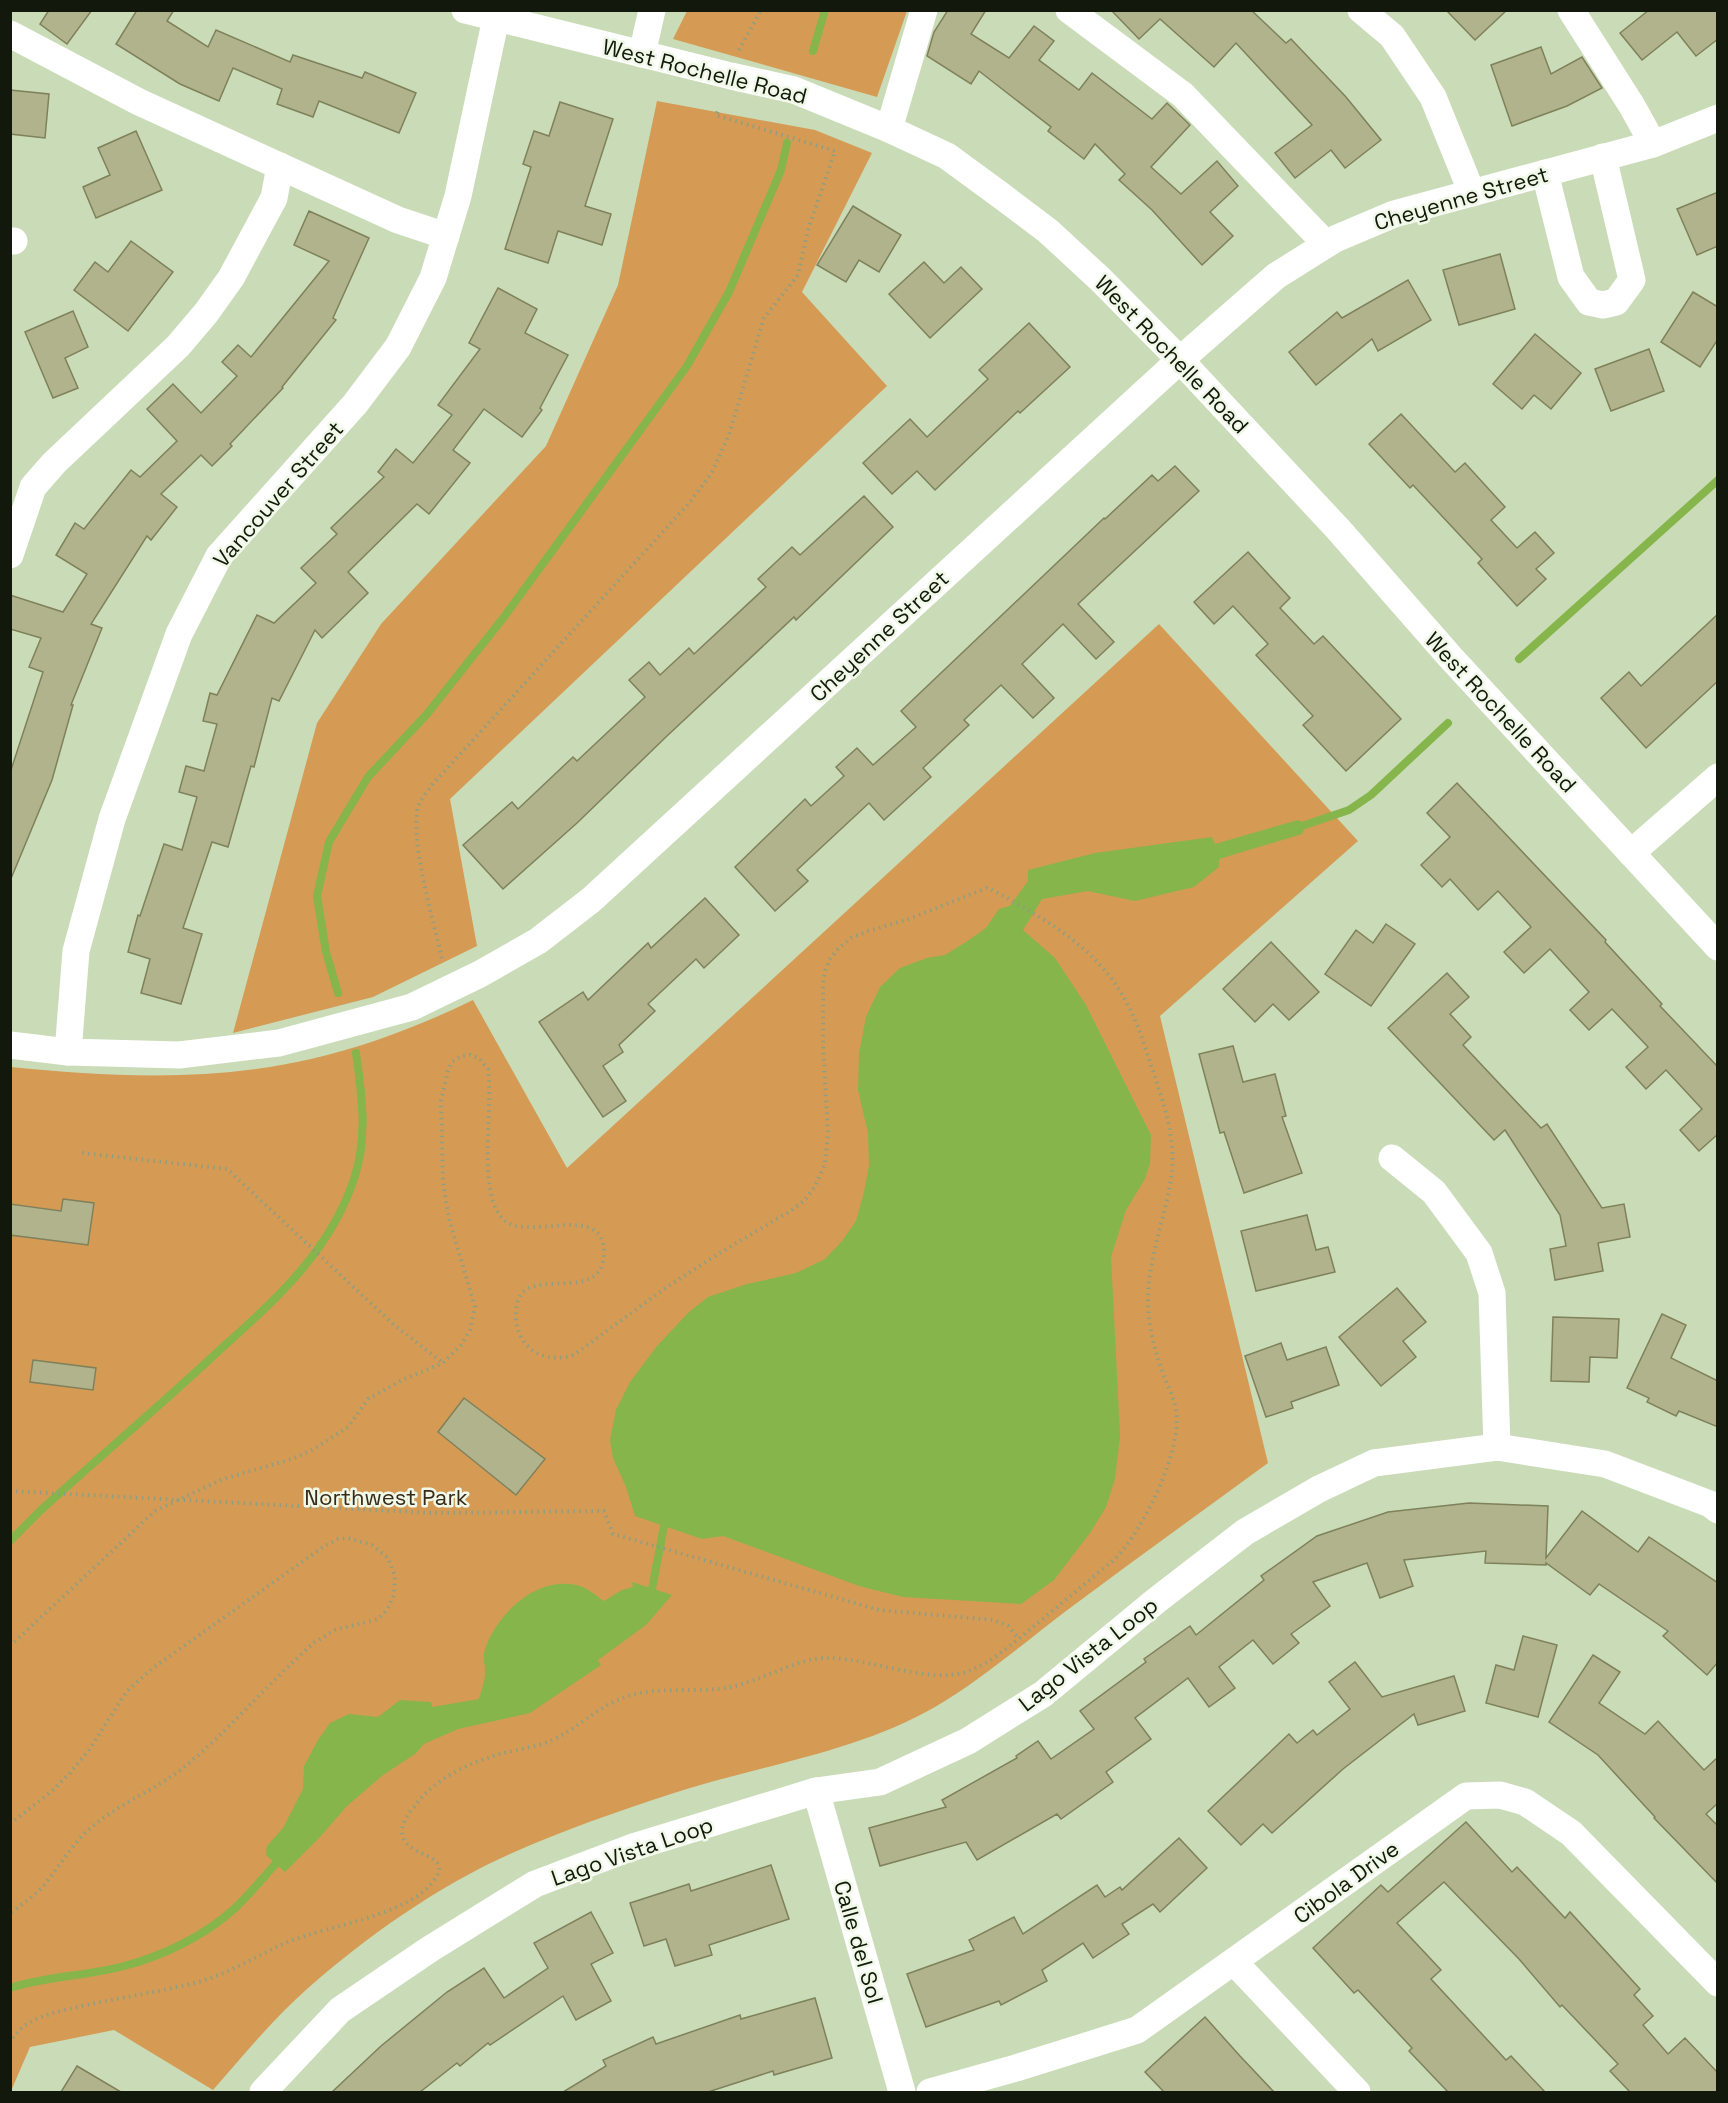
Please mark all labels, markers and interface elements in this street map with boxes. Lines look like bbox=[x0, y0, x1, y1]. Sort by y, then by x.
street label: West Rochelle Road bbox=[600, 32, 810, 110]
street label: Cheyenne Street bbox=[1371, 160, 1551, 236]
street label: West Rochelle Road bbox=[1089, 269, 1255, 439]
street label: Vancouver Street bbox=[207, 415, 349, 573]
street label: Cheyenne Street bbox=[804, 564, 954, 708]
street label: West Rochelle Road bbox=[1419, 626, 1583, 798]
park label: Northwest Park bbox=[304, 1483, 468, 1511]
street label: Lago Vista Loop bbox=[1013, 1591, 1163, 1717]
street label: Lago Vista Loop bbox=[547, 1810, 717, 1892]
street label: Cibola Drive bbox=[1288, 1834, 1404, 1930]
street label: Calle del Sol bbox=[828, 1877, 890, 2007]

